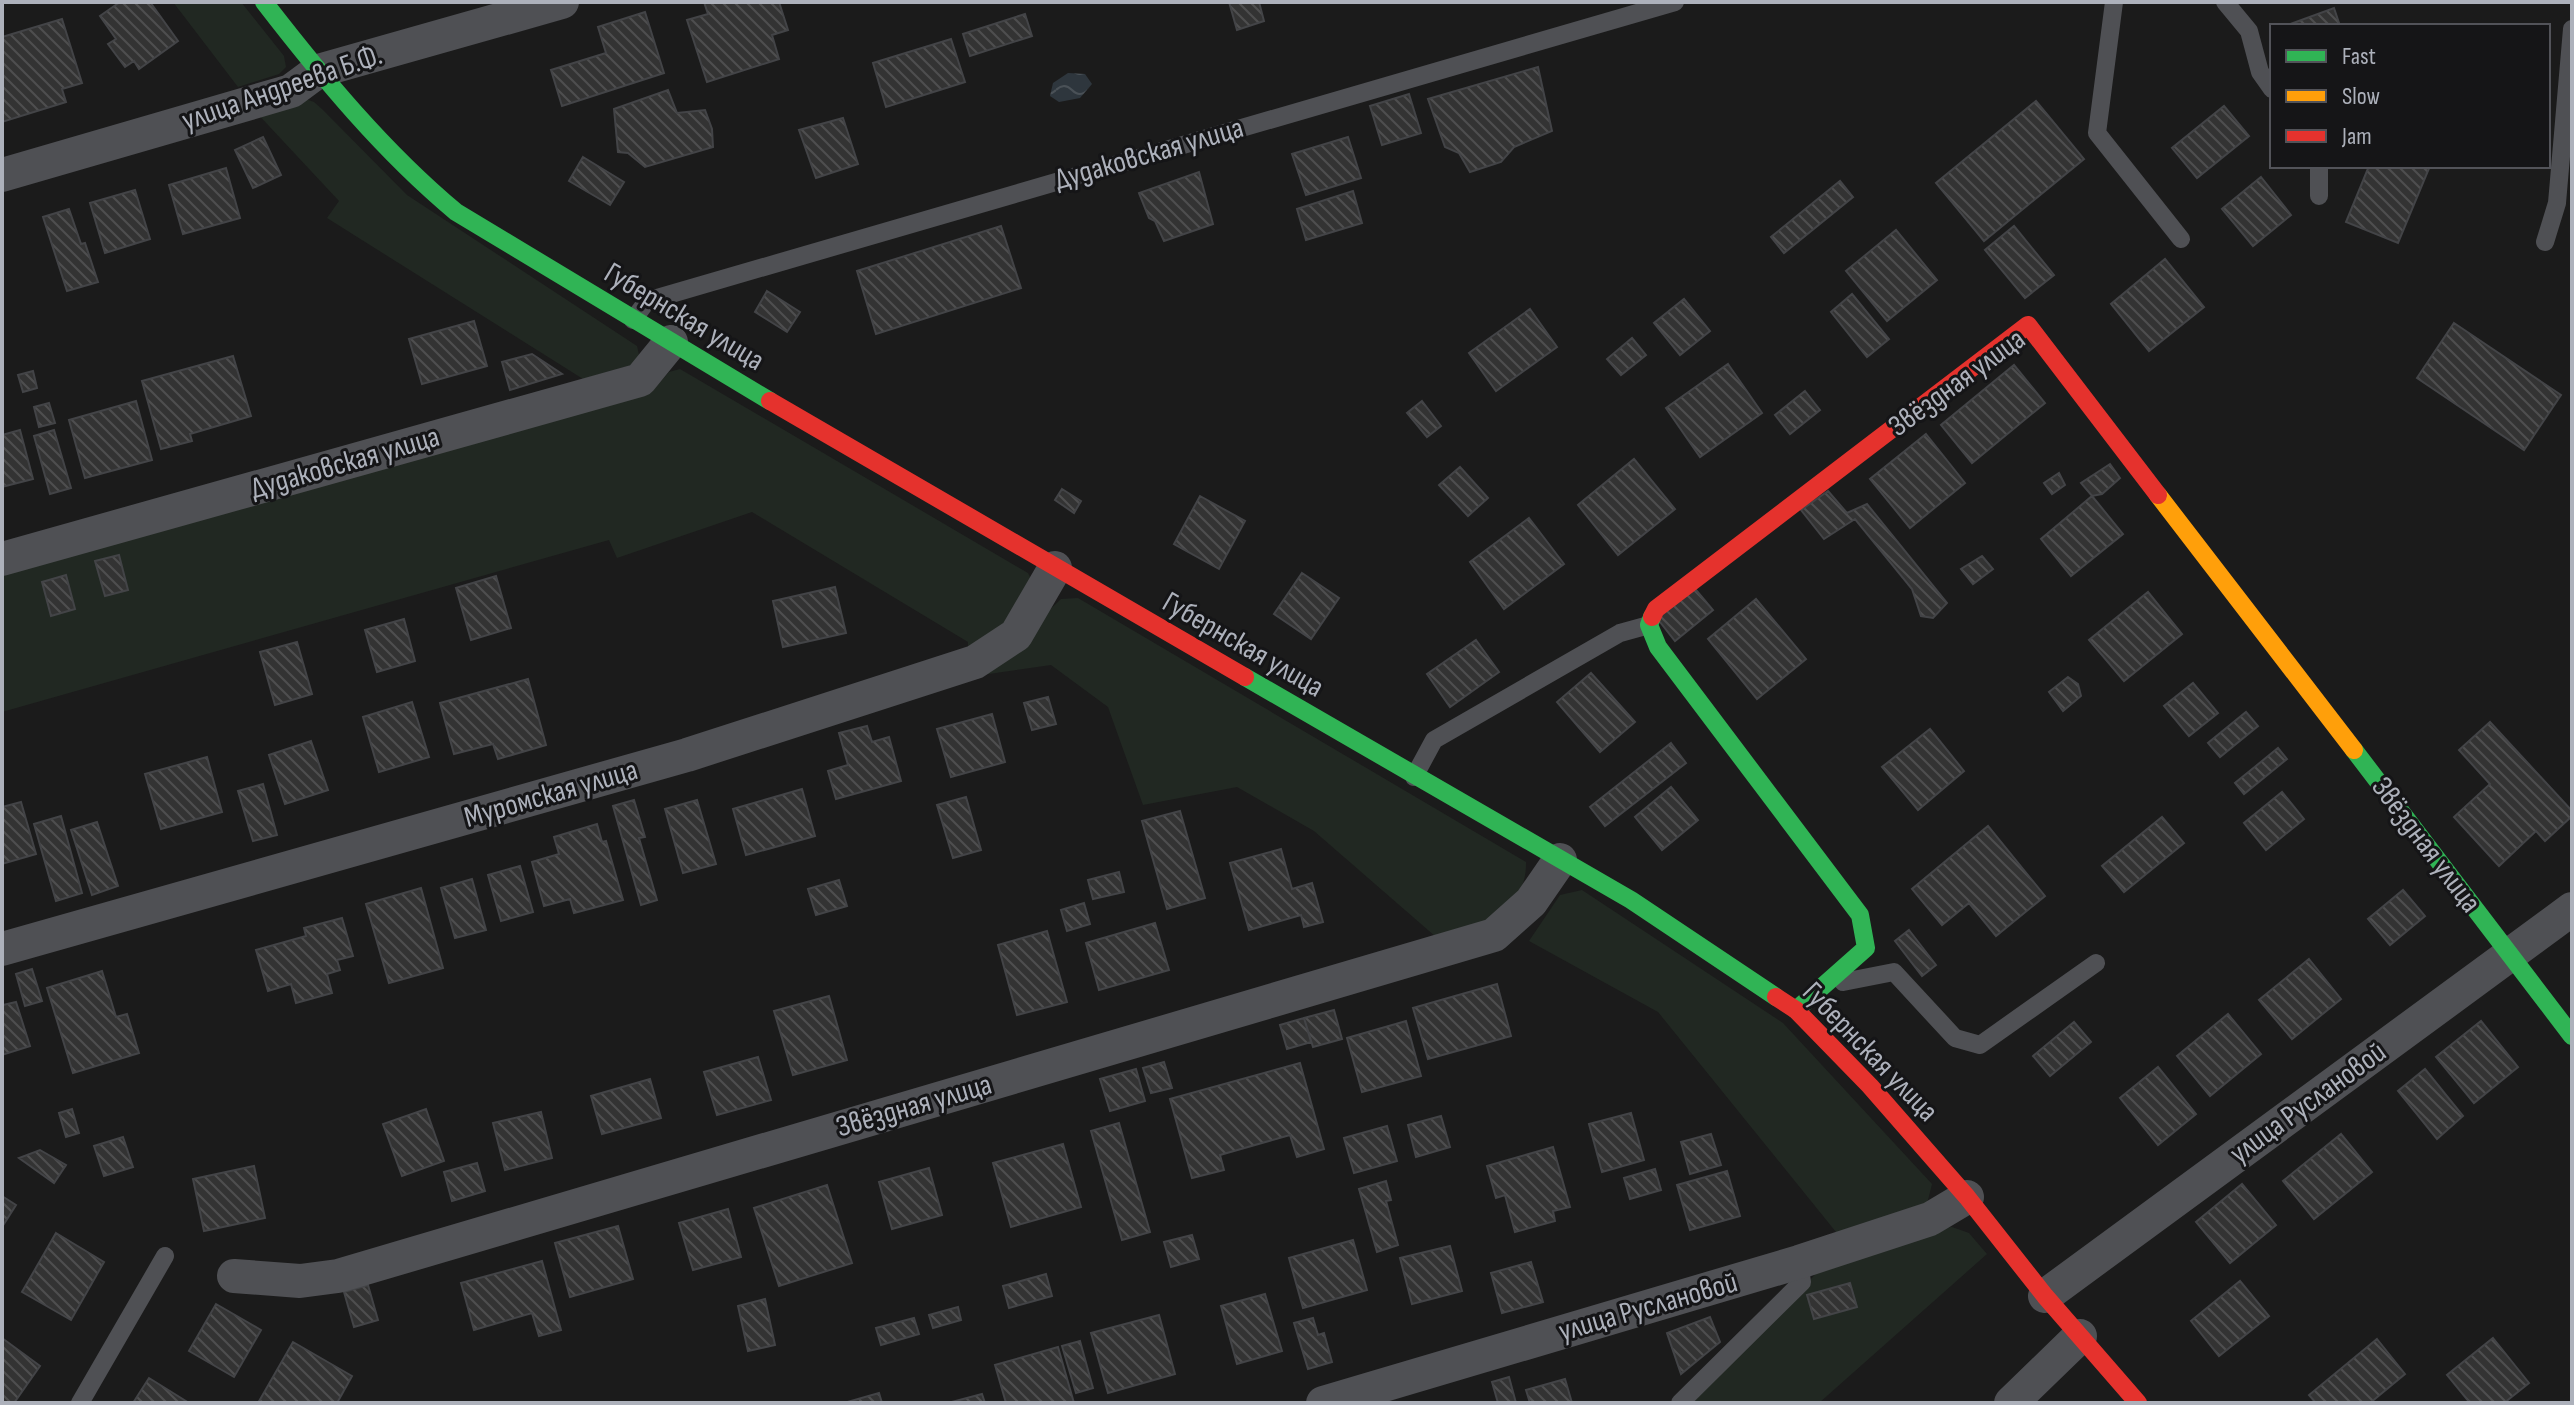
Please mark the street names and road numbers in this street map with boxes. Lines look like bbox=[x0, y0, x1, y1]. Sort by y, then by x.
street label: улица Андреева Б.Ф. bbox=[177, 37, 387, 139]
street label: Дудаковская улица bbox=[1050, 110, 1248, 198]
street label: Губернская улица bbox=[598, 255, 770, 379]
street label: Звёздная улица bbox=[1882, 321, 2032, 445]
street label: Дудаковская улица bbox=[246, 419, 444, 507]
street label: Губернская улица bbox=[1156, 584, 1330, 706]
street label: Муромская улица bbox=[460, 752, 642, 836]
street label: Звёздная улица bbox=[2363, 770, 2489, 920]
street label: Губернская улица bbox=[1795, 975, 1945, 1129]
street label: улица Руслановой bbox=[2223, 1034, 2393, 1172]
street label: Звёздная улица bbox=[832, 1067, 996, 1145]
street label: улица Руслановой bbox=[1554, 1264, 1742, 1350]

